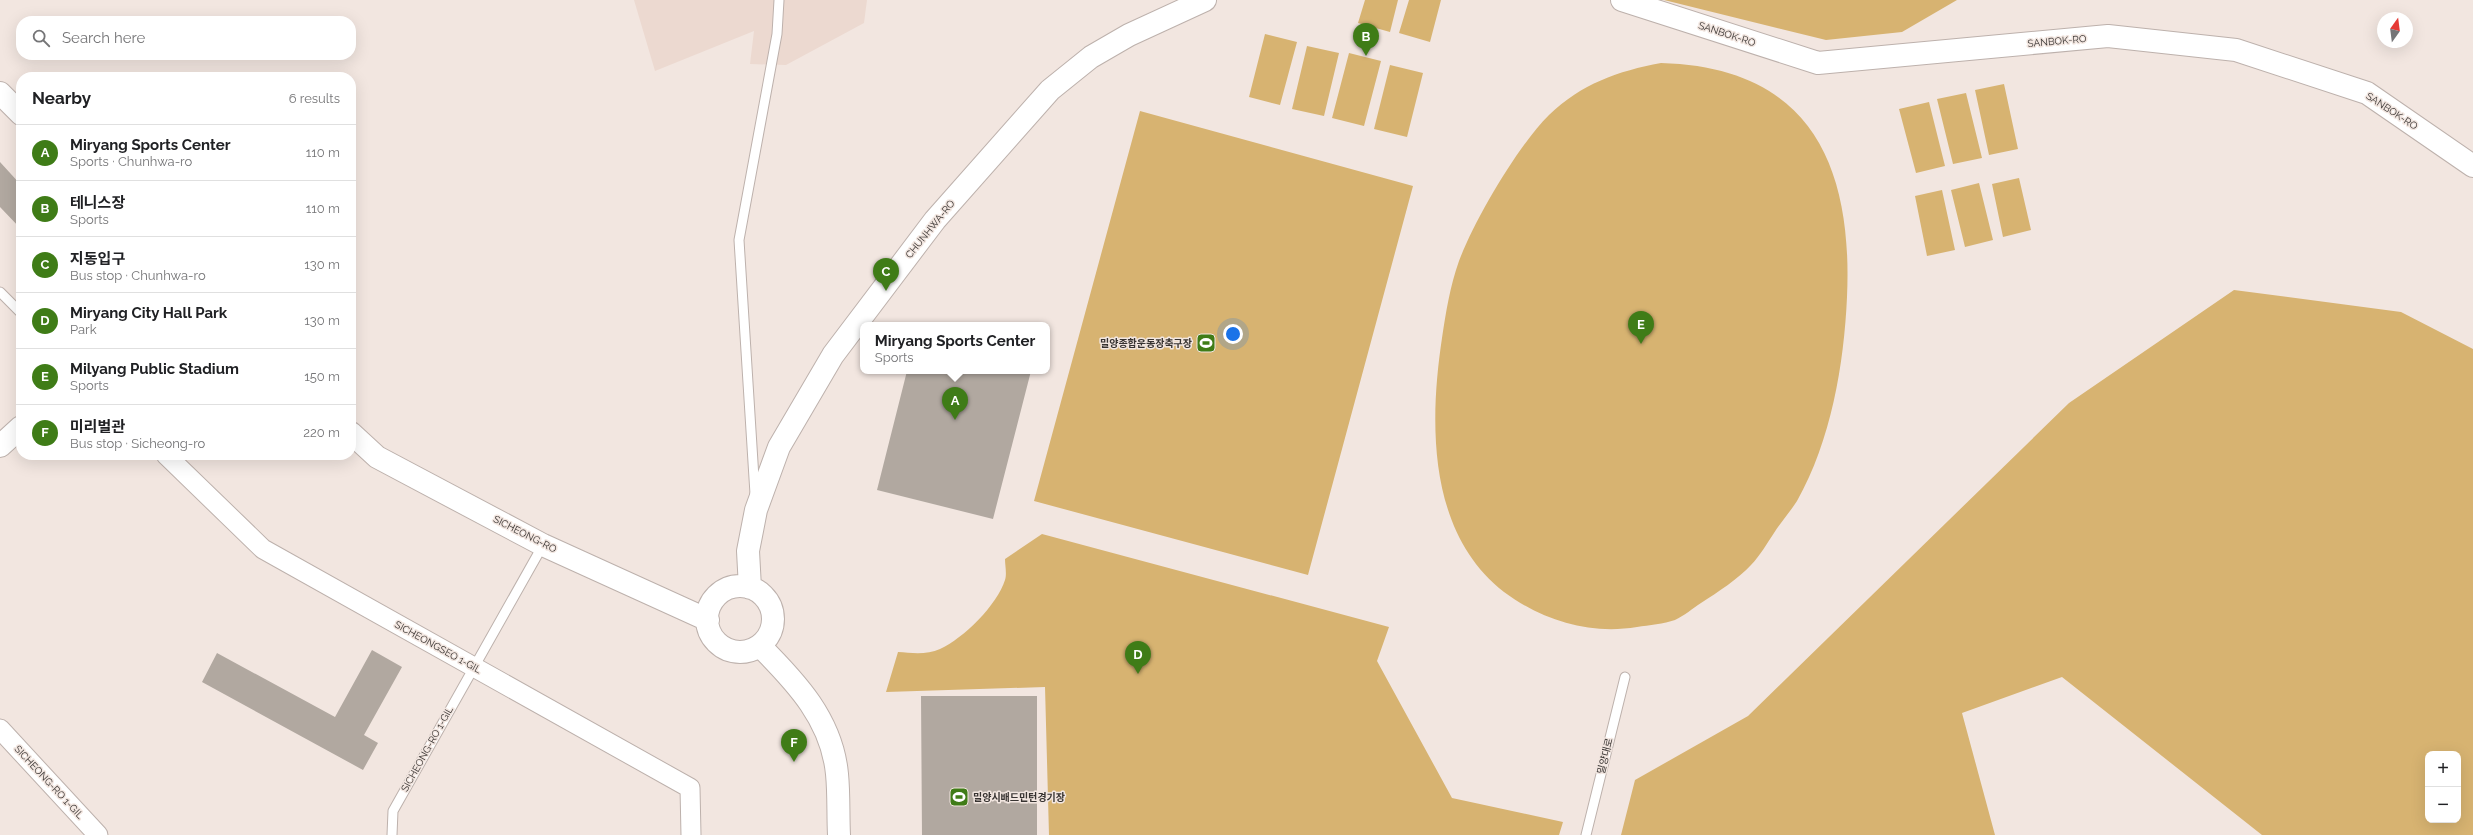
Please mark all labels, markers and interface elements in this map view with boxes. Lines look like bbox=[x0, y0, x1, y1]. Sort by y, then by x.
north arrow bbox=[2377, 12, 2413, 48]
search box bbox=[16, 16, 356, 60]
street label: SANBOK-RO bbox=[1697, 20, 1757, 49]
pin: B bbox=[1353, 23, 1379, 56]
icon: search bbox=[30, 27, 52, 49]
text: Search here bbox=[62, 29, 145, 47]
street label: SANBOK-RO bbox=[2027, 33, 2087, 49]
text: Nearby bbox=[32, 88, 91, 108]
street label: SANBOK-RO bbox=[2364, 90, 2420, 132]
text: 6 results bbox=[289, 91, 340, 106]
text: Miryang Sports Center bbox=[70, 136, 230, 154]
text: A bbox=[41, 145, 49, 160]
text: 110 m bbox=[306, 145, 340, 160]
text: Sports · Chunhwa-ro bbox=[70, 154, 192, 169]
text: 테니스장 bbox=[70, 194, 125, 212]
street label: CHUNHWA-RO bbox=[903, 197, 957, 260]
text: B bbox=[41, 201, 49, 216]
text: 110 m bbox=[306, 201, 340, 216]
text: Sports bbox=[70, 212, 109, 227]
text: 지동입구 bbox=[70, 250, 125, 268]
text: C bbox=[41, 257, 49, 272]
text: 130 m bbox=[304, 257, 340, 272]
pin: C bbox=[873, 258, 899, 291]
text: Bus stop · Chunhwa-ro bbox=[70, 268, 206, 283]
text: Miryang City Hall Park bbox=[70, 304, 227, 322]
pin: E bbox=[1628, 311, 1654, 344]
text: D bbox=[40, 313, 50, 328]
text: 130 m bbox=[304, 313, 340, 328]
text: Park bbox=[70, 322, 97, 337]
popup bbox=[860, 322, 1050, 374]
your location bbox=[1223, 324, 1243, 344]
text: Miryang Sports Center bbox=[875, 332, 1035, 350]
sports icon: 밀양종합운동장축구장 bbox=[1195, 332, 1217, 354]
place label: 밀양종합운동장축구장 bbox=[1100, 337, 1192, 349]
text: Sports bbox=[875, 350, 914, 365]
text: Milyang Public Stadium bbox=[70, 360, 239, 378]
text: E bbox=[41, 369, 49, 384]
text: 150 m bbox=[304, 369, 340, 384]
text: Sports bbox=[70, 378, 109, 393]
pin: A bbox=[942, 387, 968, 420]
text: 미리벌관 bbox=[70, 418, 125, 436]
text: F bbox=[41, 425, 49, 440]
text: 220 m bbox=[303, 425, 340, 440]
text: Bus stop · Sicheong-ro bbox=[70, 436, 205, 451]
street label: SICHEONG-RO bbox=[492, 513, 559, 555]
street label: SICHEONGSEO 1-GIL bbox=[393, 619, 483, 675]
pin: D bbox=[1125, 641, 1151, 674]
street label: SICHEONG-RO 1-GIL bbox=[399, 704, 455, 794]
pin: F bbox=[781, 729, 807, 762]
street label: 밀양대로 bbox=[1595, 737, 1615, 775]
street label: SICHEONG-RO 1-GIL bbox=[12, 743, 86, 821]
map controls bbox=[2425, 751, 2461, 823]
button: + bbox=[2425, 751, 2461, 787]
sports icon: 밀양시배드민턴경기장 bbox=[948, 786, 970, 808]
button: − bbox=[2425, 787, 2461, 823]
place label: 밀양시배드민턴경기장 bbox=[973, 792, 1065, 803]

